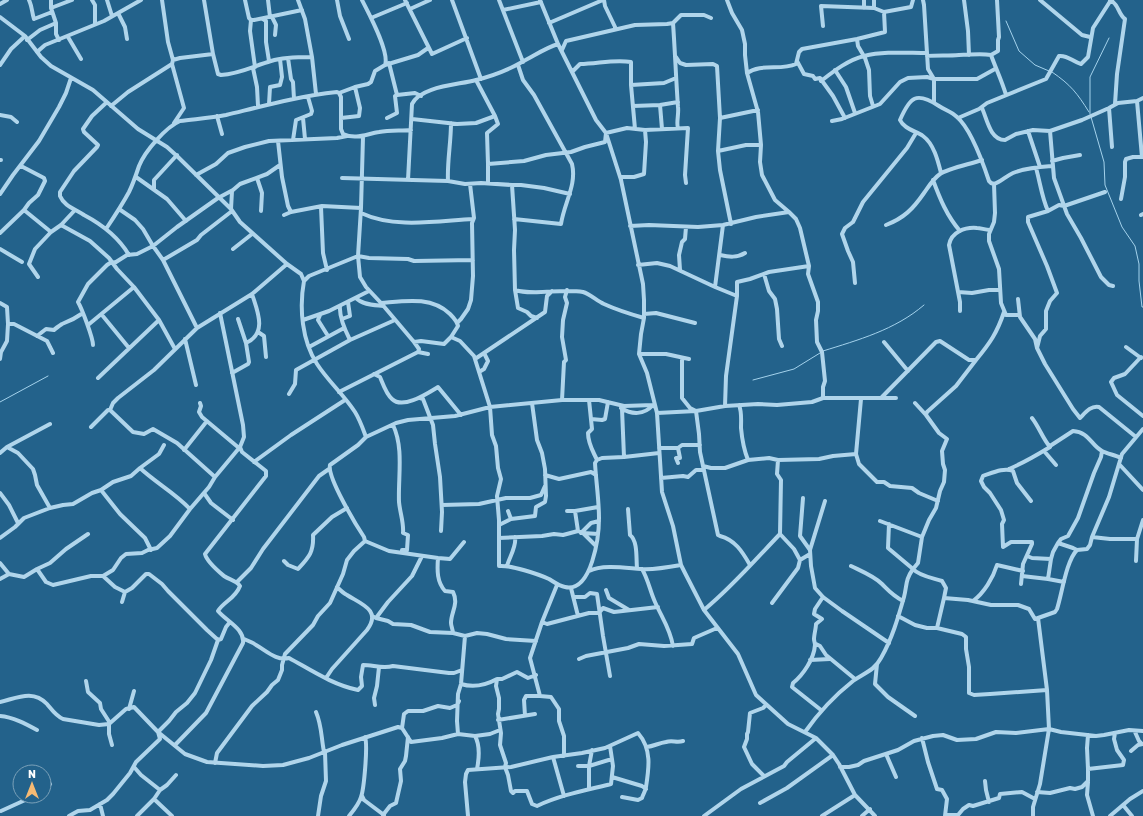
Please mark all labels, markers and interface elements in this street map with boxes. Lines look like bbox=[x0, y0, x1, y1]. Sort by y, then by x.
north arrow bbox=[12, 764, 52, 804]
text: N bbox=[28, 768, 36, 781]

